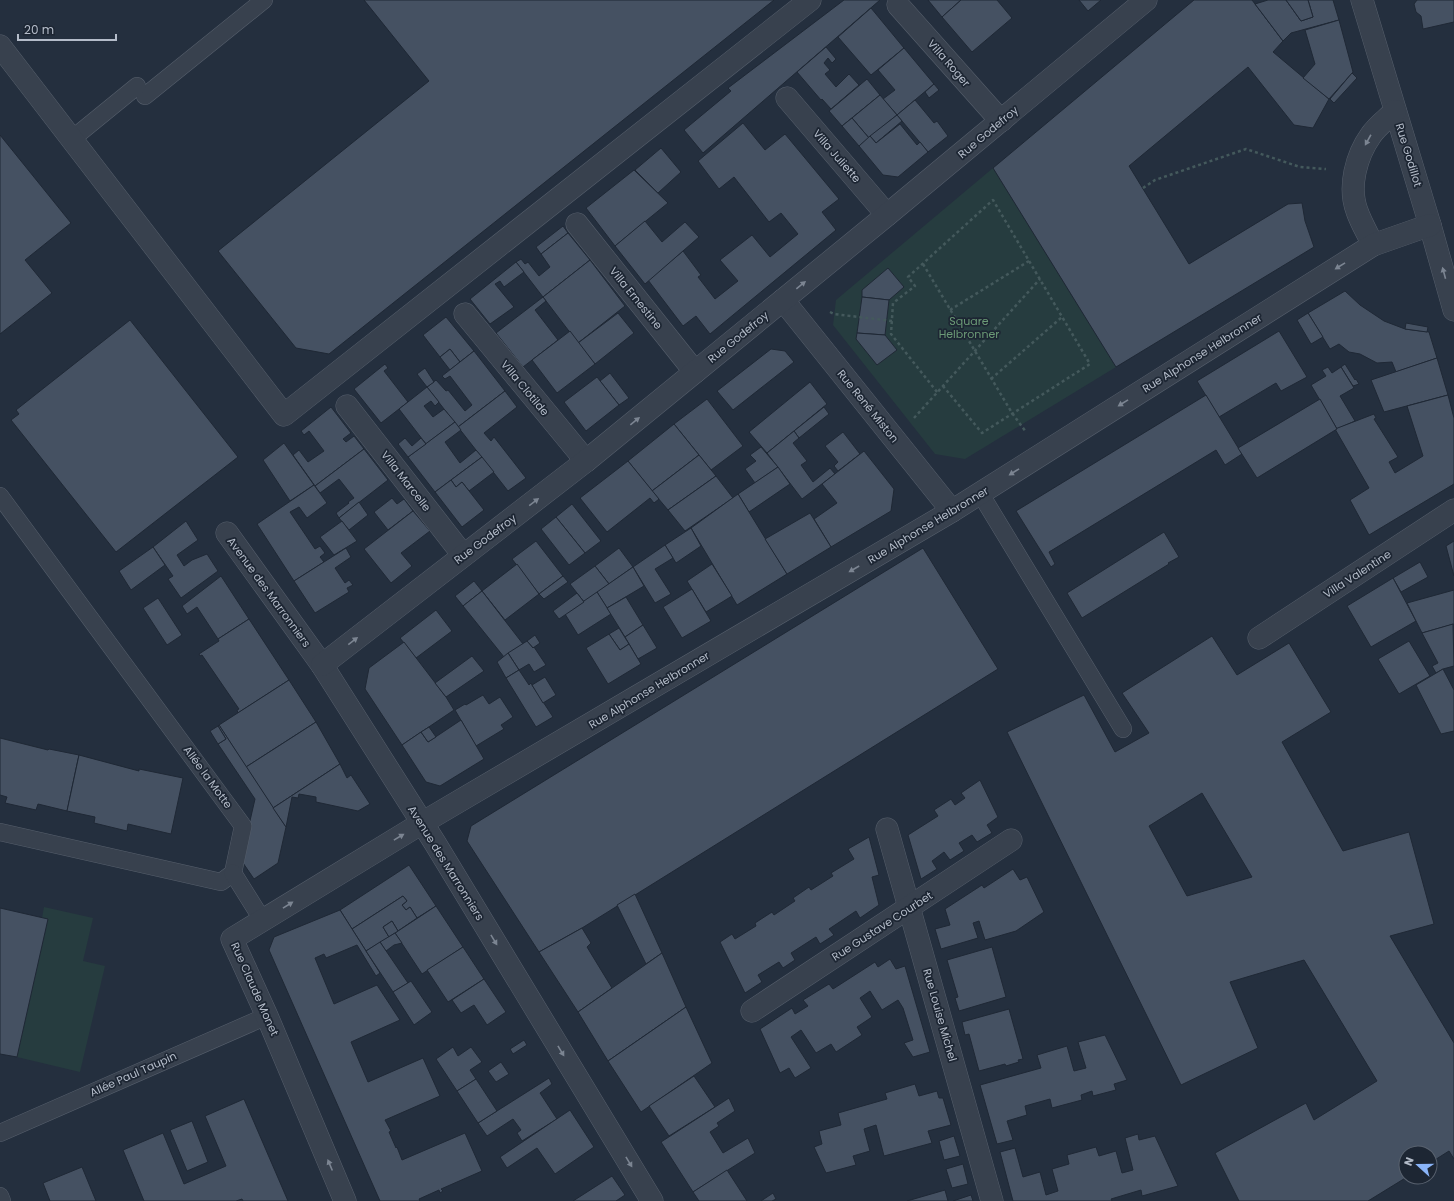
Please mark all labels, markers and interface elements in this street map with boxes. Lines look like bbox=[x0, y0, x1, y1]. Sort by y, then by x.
scale bar bbox=[18, 16, 116, 42]
text: 20 m bbox=[24, 21, 54, 38]
street label: Villa Roger bbox=[924, 36, 974, 90]
street label: Rue Godefroy bbox=[954, 101, 1022, 162]
street label: Rue Godillot bbox=[1392, 121, 1426, 189]
street label: Villa Juliette bbox=[809, 126, 865, 186]
one-way arrow bbox=[1365, 134, 1372, 145]
one-way arrow bbox=[1335, 262, 1345, 270]
street label: Villa Ernestine bbox=[606, 263, 666, 333]
one-way arrow bbox=[1441, 267, 1447, 279]
one-way arrow bbox=[796, 281, 807, 290]
street label: Rue Godefroy bbox=[704, 307, 773, 367]
street label: Rue Alphonse Helbronner bbox=[1139, 310, 1265, 396]
park label: Square Helbronner bbox=[939, 313, 999, 342]
street label: Villa Clotilde bbox=[497, 357, 553, 419]
street label: Rue René Miston bbox=[834, 366, 902, 446]
one-way arrow bbox=[1118, 399, 1129, 407]
one-way arrow bbox=[630, 416, 641, 425]
street label: Villa Marcelle bbox=[377, 447, 435, 515]
one-way arrow bbox=[1008, 469, 1020, 476]
street label: Rue Alphonse Helbronner bbox=[865, 483, 991, 567]
one-way arrow bbox=[528, 497, 539, 506]
street label: Rue Godefroy bbox=[451, 510, 520, 568]
street label: Avenue des Marronniers bbox=[224, 534, 315, 651]
street label: Villa Valentine bbox=[1320, 546, 1394, 602]
one-way arrow bbox=[848, 565, 860, 572]
one-way arrow bbox=[347, 636, 358, 645]
street label: Rue Alphonse Helbronner bbox=[586, 648, 712, 732]
street label: Allée la Motte bbox=[180, 742, 236, 812]
street label: Avenue des Marronniers bbox=[404, 802, 488, 924]
one-way arrow bbox=[393, 834, 405, 841]
street label: Rue Gustave Courbet bbox=[829, 887, 935, 965]
one-way arrow bbox=[282, 902, 294, 909]
one-way arrow bbox=[490, 934, 497, 946]
street label: Rue Claude Monet bbox=[227, 940, 283, 1038]
street label: Rue Louise Michel bbox=[919, 967, 961, 1063]
one-way arrow bbox=[558, 1045, 565, 1057]
street label: Allée Paul Taupin bbox=[87, 1048, 179, 1100]
north arrow bbox=[1398, 1145, 1438, 1185]
text: N bbox=[1400, 1155, 1418, 1168]
one-way arrow bbox=[625, 1156, 632, 1168]
one-way arrow bbox=[326, 1159, 332, 1171]

